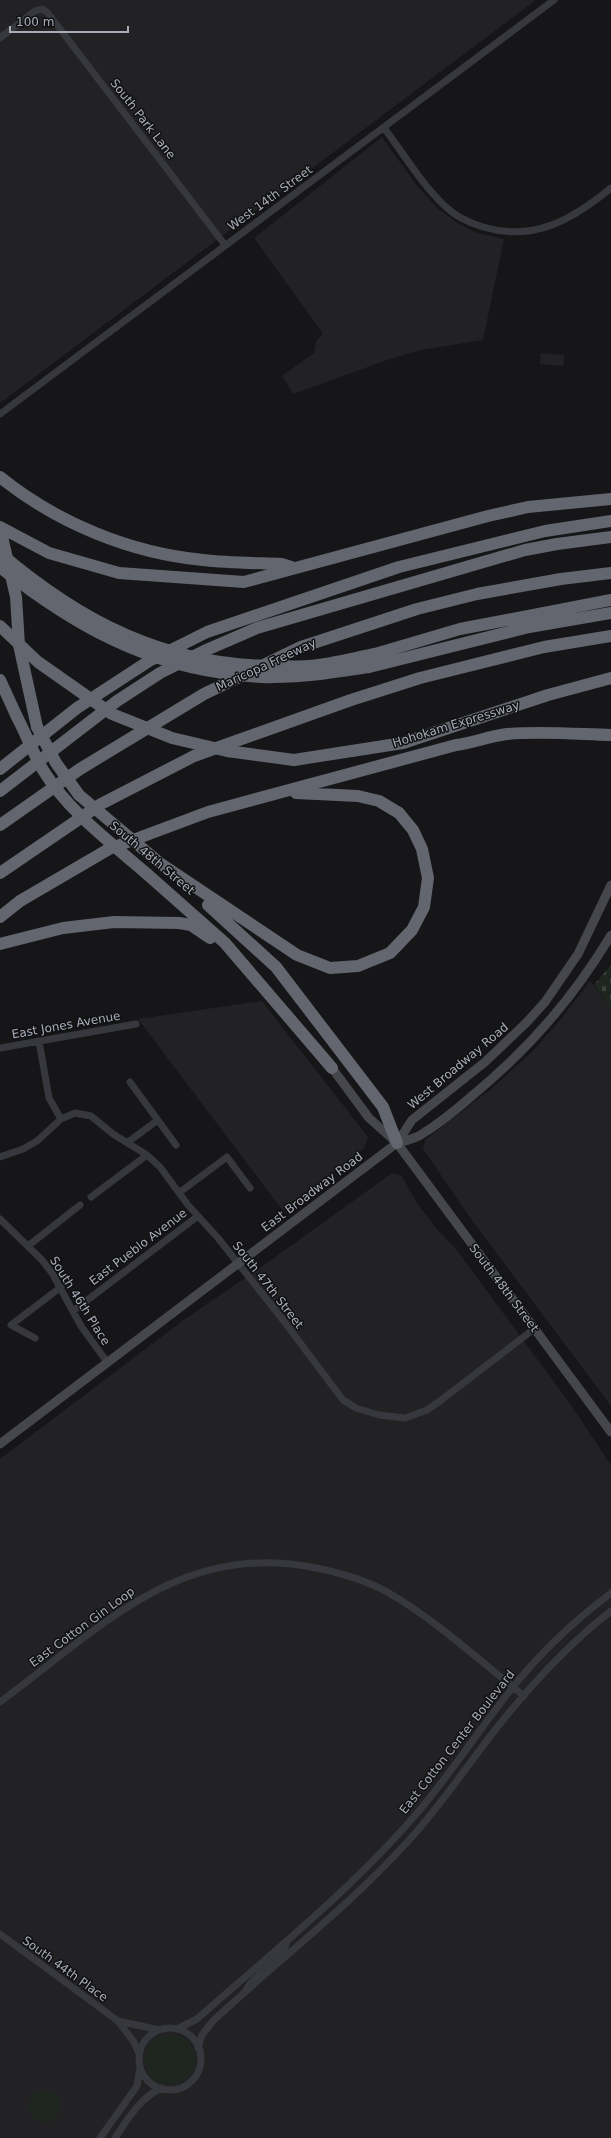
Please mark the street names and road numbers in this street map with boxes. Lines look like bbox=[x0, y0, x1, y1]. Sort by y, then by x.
street label: South Park Lane bbox=[107, 76, 179, 162]
street label: West 14th Street bbox=[225, 162, 315, 233]
street label: Maricopa Freeway bbox=[214, 636, 318, 694]
street label: Hohokam Expressway bbox=[391, 698, 521, 750]
street label: South 48th Street bbox=[107, 818, 198, 898]
street label: East Jones Avenue bbox=[11, 1009, 121, 1041]
street label: West Broadway Road bbox=[405, 1020, 511, 1112]
street label: East Broadway Road bbox=[259, 1149, 365, 1235]
street label: East Pueblo Avenue bbox=[86, 1206, 190, 1288]
street label: South 47th Street bbox=[230, 1239, 306, 1332]
street label: South 48th Street bbox=[466, 1241, 542, 1335]
street label: South 46th Place bbox=[47, 1254, 113, 1348]
street label: East Cotton Gin Loop bbox=[27, 1584, 137, 1670]
street label: East Cotton Center Boulevard bbox=[397, 1667, 517, 1817]
street label: South 44th Place bbox=[20, 1933, 110, 2005]

